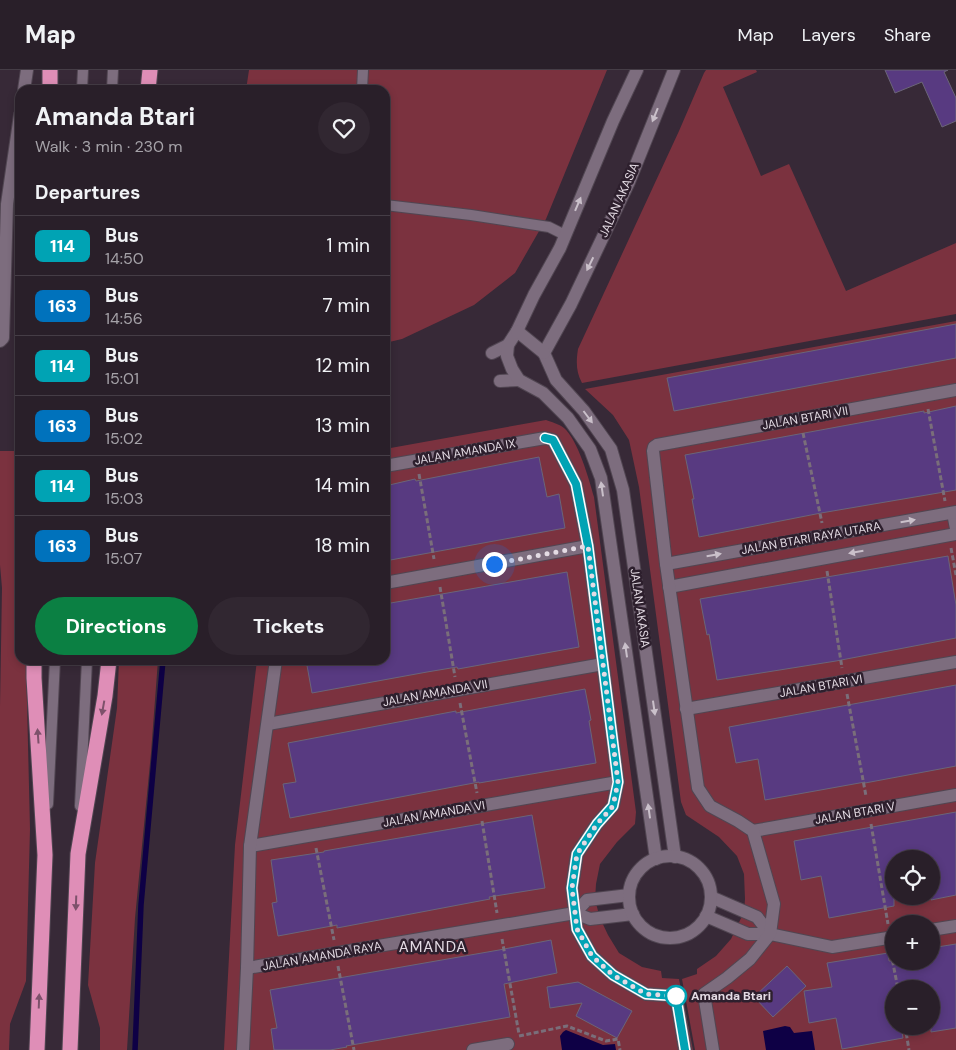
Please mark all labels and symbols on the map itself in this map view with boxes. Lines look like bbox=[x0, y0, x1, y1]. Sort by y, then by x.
one-way arrow bbox=[651, 108, 659, 122]
street label: JALAN AKASIA bbox=[595, 160, 643, 240]
one-way arrow bbox=[575, 197, 583, 211]
one-way arrow bbox=[586, 257, 594, 271]
street label: JALAN BTARI VII bbox=[761, 403, 849, 433]
one-way arrow bbox=[582, 410, 593, 423]
street label: JALAN AMANDA IX bbox=[413, 435, 517, 469]
one-way arrow bbox=[598, 481, 606, 497]
one-way arrow bbox=[900, 516, 916, 524]
street label: JALAN BTARI RAYA UTARA bbox=[740, 518, 882, 558]
one-way arrow bbox=[848, 549, 864, 557]
one-way arrow bbox=[706, 551, 722, 559]
your location bbox=[482, 552, 507, 577]
street label: JALAN AKASIA bbox=[627, 567, 653, 649]
one-way arrow bbox=[621, 642, 629, 658]
street label: JALAN BTARI VI bbox=[778, 671, 864, 701]
street label: JALAN AMANDA VII bbox=[381, 676, 489, 710]
one-way arrow bbox=[650, 700, 658, 716]
one-way arrow bbox=[99, 701, 107, 717]
one-way arrow bbox=[33, 728, 41, 744]
street label: JALAN AMANDA VI bbox=[382, 797, 486, 831]
street label: JALAN BTARI V bbox=[814, 798, 896, 828]
one-way arrow bbox=[644, 803, 652, 819]
one-way arrow bbox=[72, 895, 80, 911]
district label: AMANDA bbox=[399, 937, 467, 957]
street label: JALAN AMANDA RAYA bbox=[261, 938, 383, 974]
marker: Amanda Btari bbox=[665, 985, 687, 1007]
place label: Amanda Btari bbox=[691, 988, 771, 1004]
one-way arrow bbox=[36, 993, 44, 1009]

